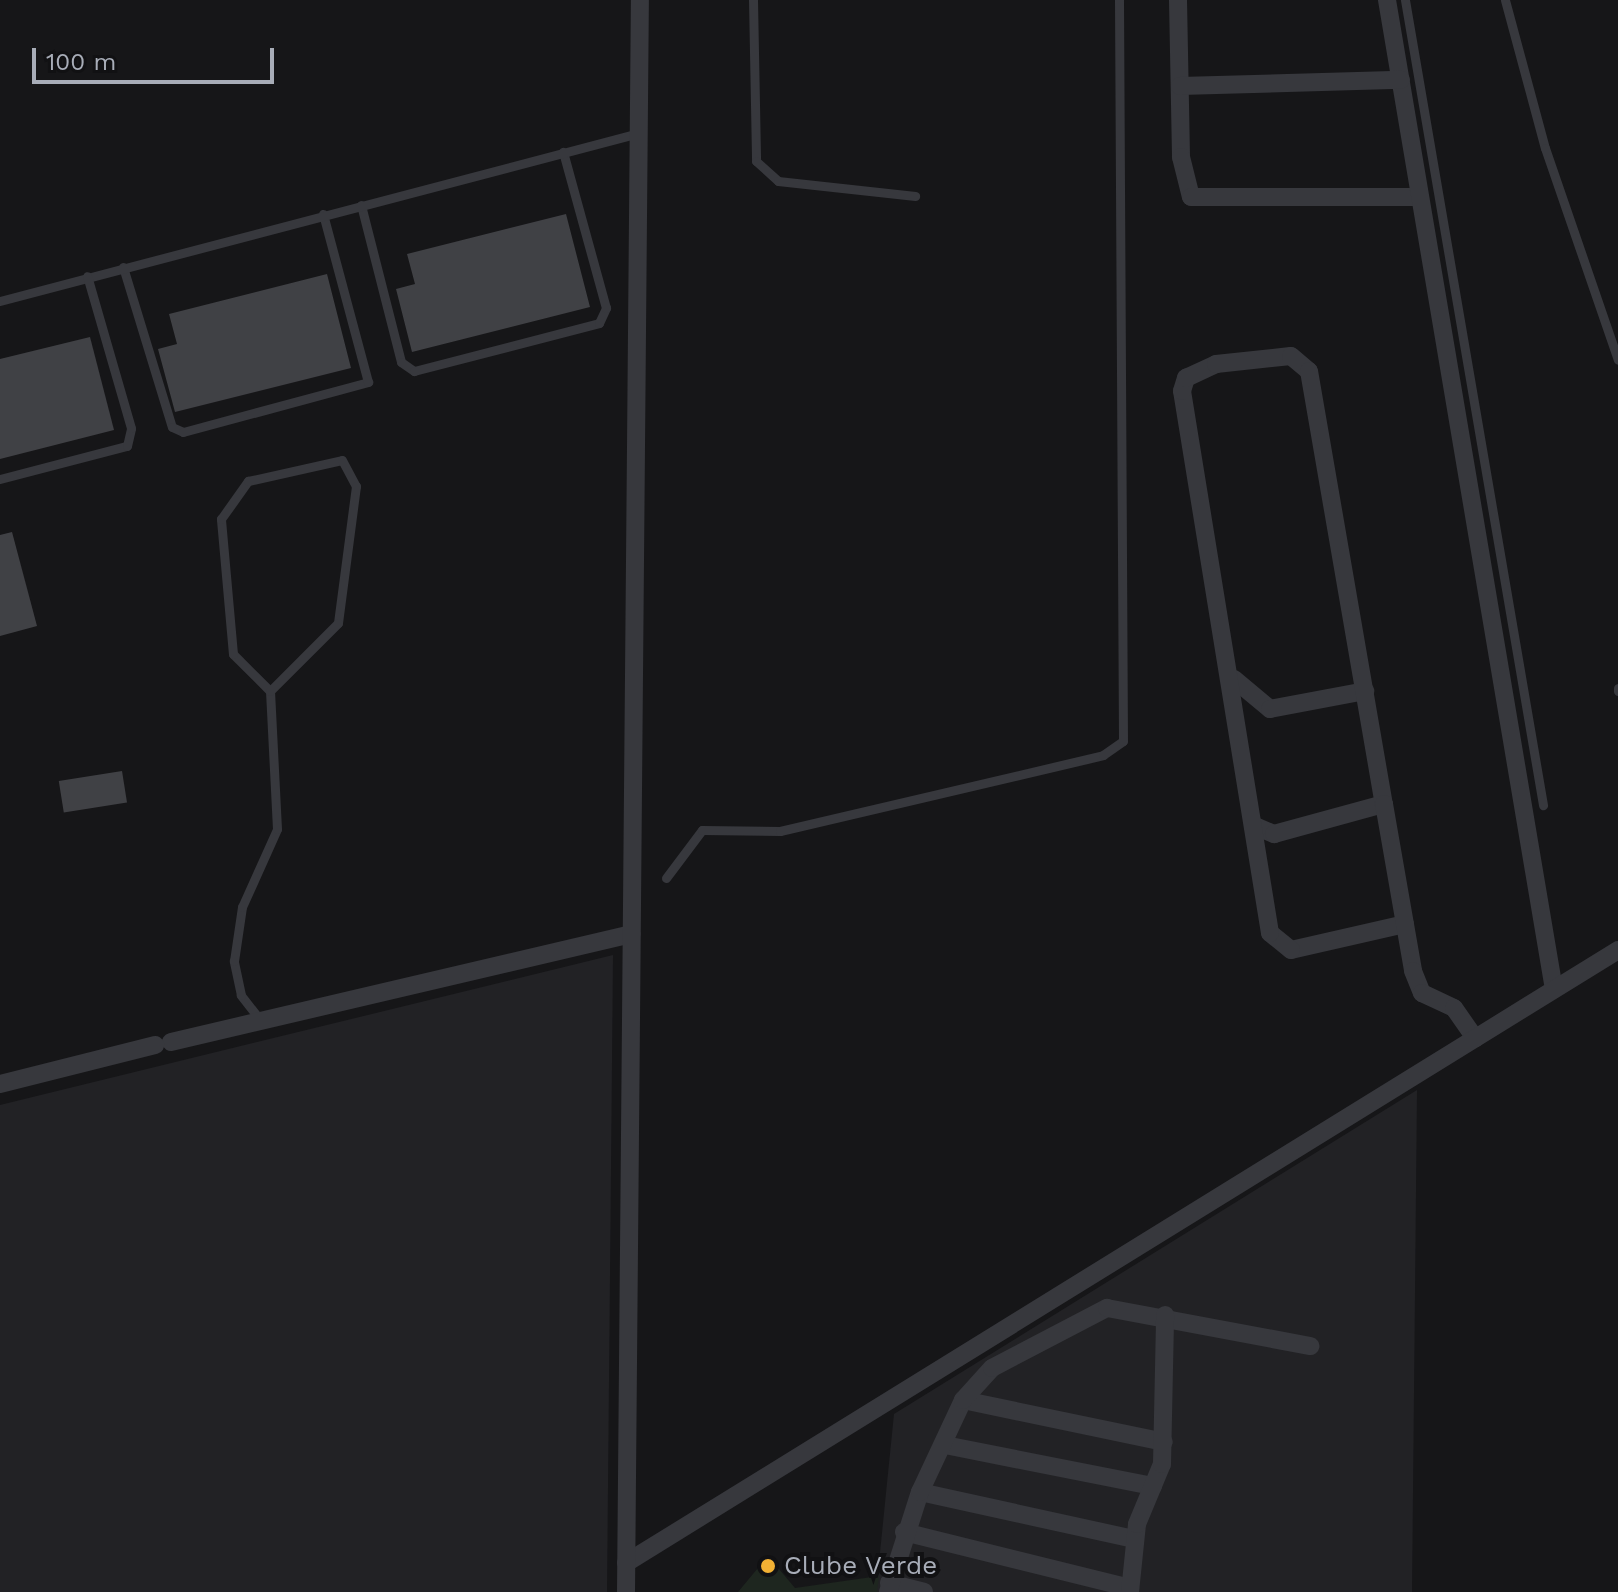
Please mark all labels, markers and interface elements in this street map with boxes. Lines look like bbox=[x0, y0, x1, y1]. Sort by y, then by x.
scale bar bbox=[36, 32, 278, 82]
text: 100 m bbox=[46, 48, 116, 76]
place label: Clube Verde bbox=[784, 1550, 938, 1582]
marker: Clube Verde bbox=[759, 1557, 777, 1575]

